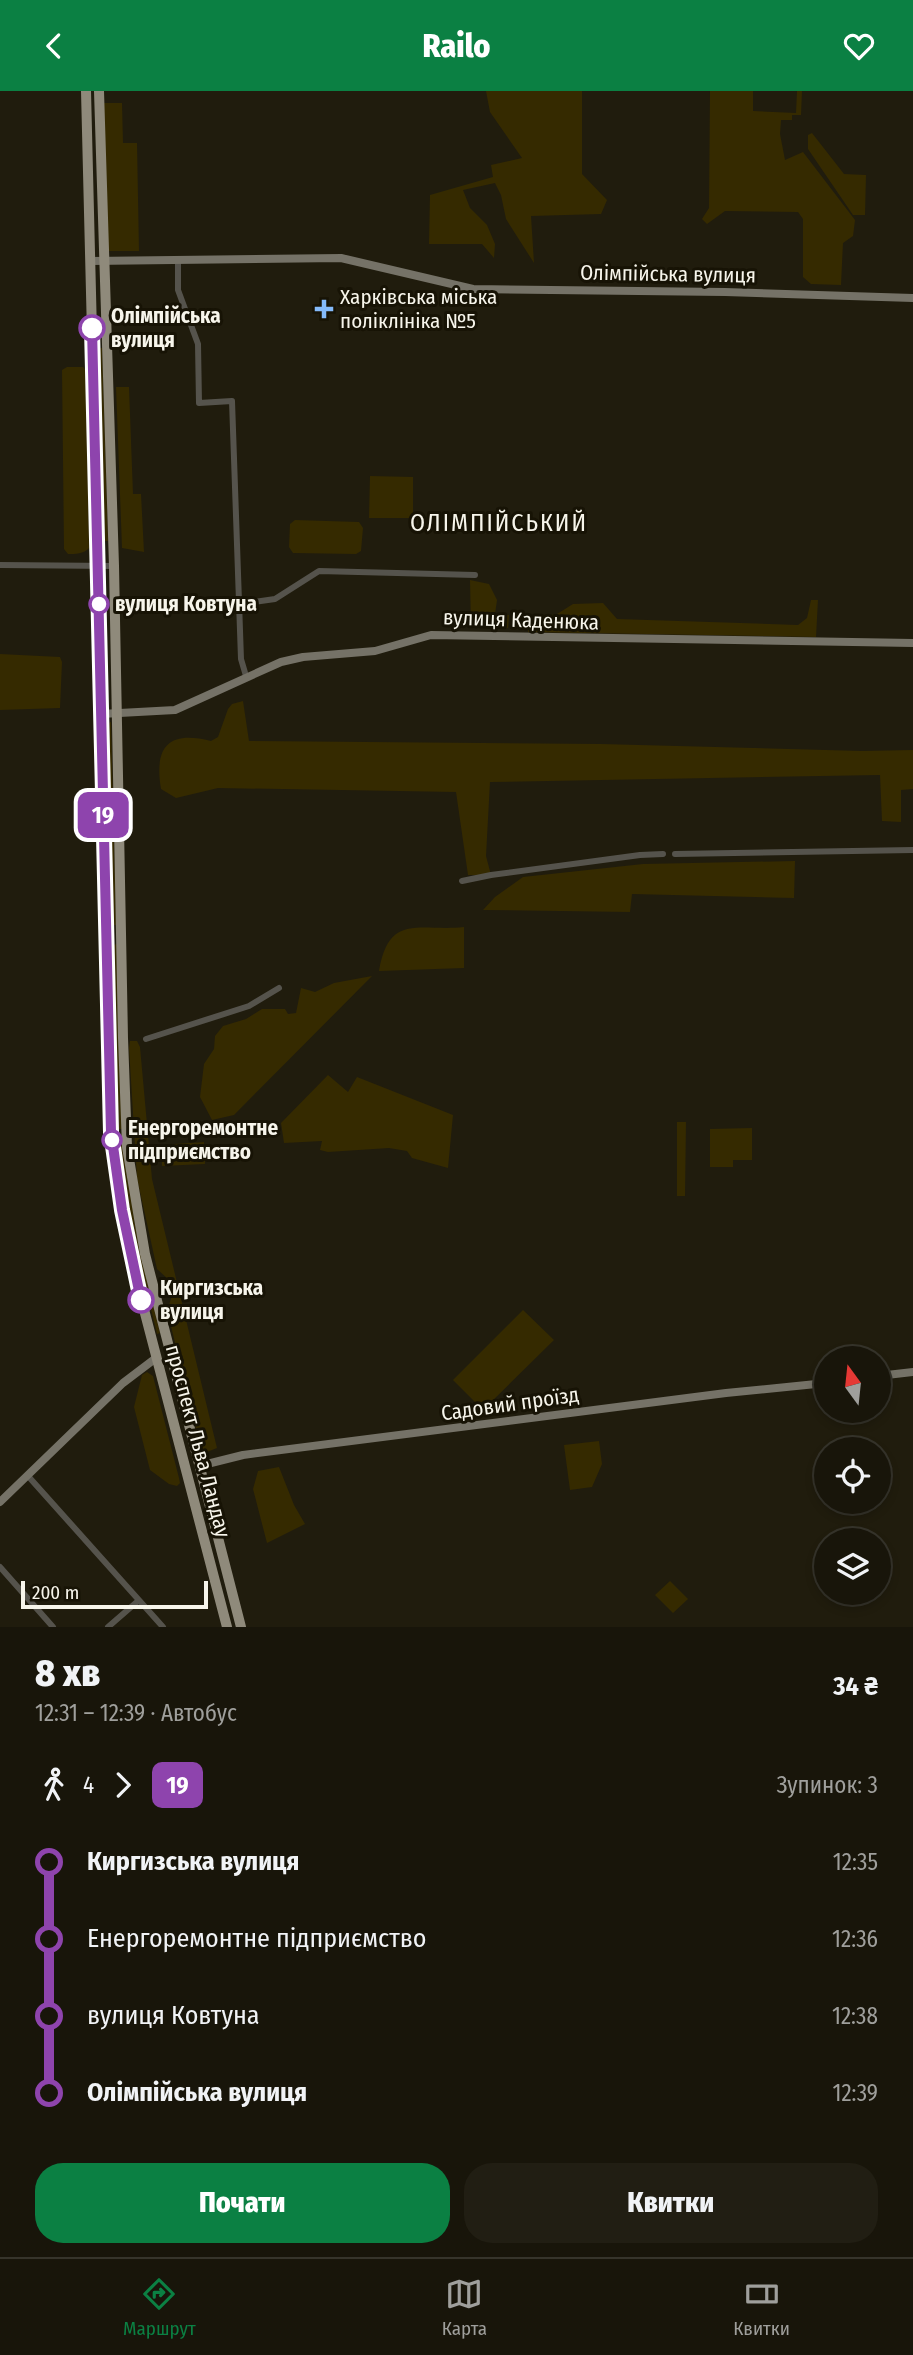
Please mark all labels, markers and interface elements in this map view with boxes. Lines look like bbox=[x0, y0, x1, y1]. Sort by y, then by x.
icon: back bbox=[35, 27, 73, 65]
text: Railo bbox=[423, 27, 490, 65]
icon: heart bbox=[840, 27, 878, 65]
street label: Олімпійська вулиця bbox=[580, 259, 756, 289]
place label: Харківська міська поліклініка №5 bbox=[340, 284, 497, 334]
marker: Харківська міська поліклініка №5 bbox=[314, 299, 334, 319]
place label: Олімпійська вулиця bbox=[111, 303, 221, 353]
marker: Олімпійська вулиця bbox=[79, 315, 105, 341]
district label: ОЛІМПІЙСЬКИЙ bbox=[410, 509, 588, 537]
place label: вулиця Ковтуна bbox=[115, 591, 257, 617]
marker: вулиця Ковтуна bbox=[89, 594, 109, 614]
street label: вулиця Каденюка bbox=[443, 604, 599, 636]
line badge: 19 bbox=[72, 792, 134, 838]
text: 19 bbox=[92, 801, 114, 829]
place label: Енергоремонтне підприємство bbox=[128, 1115, 278, 1165]
marker: Енергоремонтне підприємство bbox=[102, 1130, 122, 1150]
place label: Киргизська вулиця bbox=[160, 1275, 263, 1325]
marker: Киргизська вулиця bbox=[128, 1287, 154, 1313]
street label: проспект Льва Ландау bbox=[160, 1342, 236, 1541]
north arrow bbox=[814, 1346, 891, 1423]
map controls bbox=[814, 1346, 891, 1605]
street label: Садовий проїзд bbox=[439, 1381, 581, 1427]
button: locate bbox=[814, 1437, 891, 1514]
button: layers bbox=[814, 1528, 891, 1605]
scale bar bbox=[21, 1578, 208, 1610]
text: 200 m bbox=[32, 1581, 79, 1604]
text: 8 хв bbox=[35, 1650, 100, 1696]
text: 34 ₴ bbox=[833, 1671, 878, 1702]
text: 12:31 – 12:39 · Автобус bbox=[35, 1699, 237, 1727]
icon: walk bbox=[35, 1766, 73, 1804]
icon: forward bbox=[104, 1766, 142, 1804]
text: 4 bbox=[83, 1771, 94, 1799]
text: 19 bbox=[166, 1771, 189, 1799]
text: Зупинок: 3 bbox=[776, 1771, 878, 1799]
text: Киргизська вулиця bbox=[87, 1846, 299, 1877]
text: 12:35 bbox=[833, 1848, 878, 1876]
text: Енергоремонтне підприємство bbox=[87, 1923, 426, 1954]
text: 12:36 bbox=[832, 1925, 878, 1953]
text: вулиця Ковтуна bbox=[87, 2000, 260, 2031]
text: 12:38 bbox=[832, 2002, 878, 2030]
text: Олімпійська вулиця bbox=[87, 2077, 307, 2108]
text: 12:39 bbox=[833, 2079, 878, 2107]
button: Почати bbox=[35, 2163, 450, 2243]
button: Квитки bbox=[464, 2163, 878, 2243]
tab: Маршрут bbox=[123, 2275, 196, 2340]
tab: Карта bbox=[442, 2275, 487, 2340]
tab: Квитки bbox=[733, 2275, 790, 2340]

